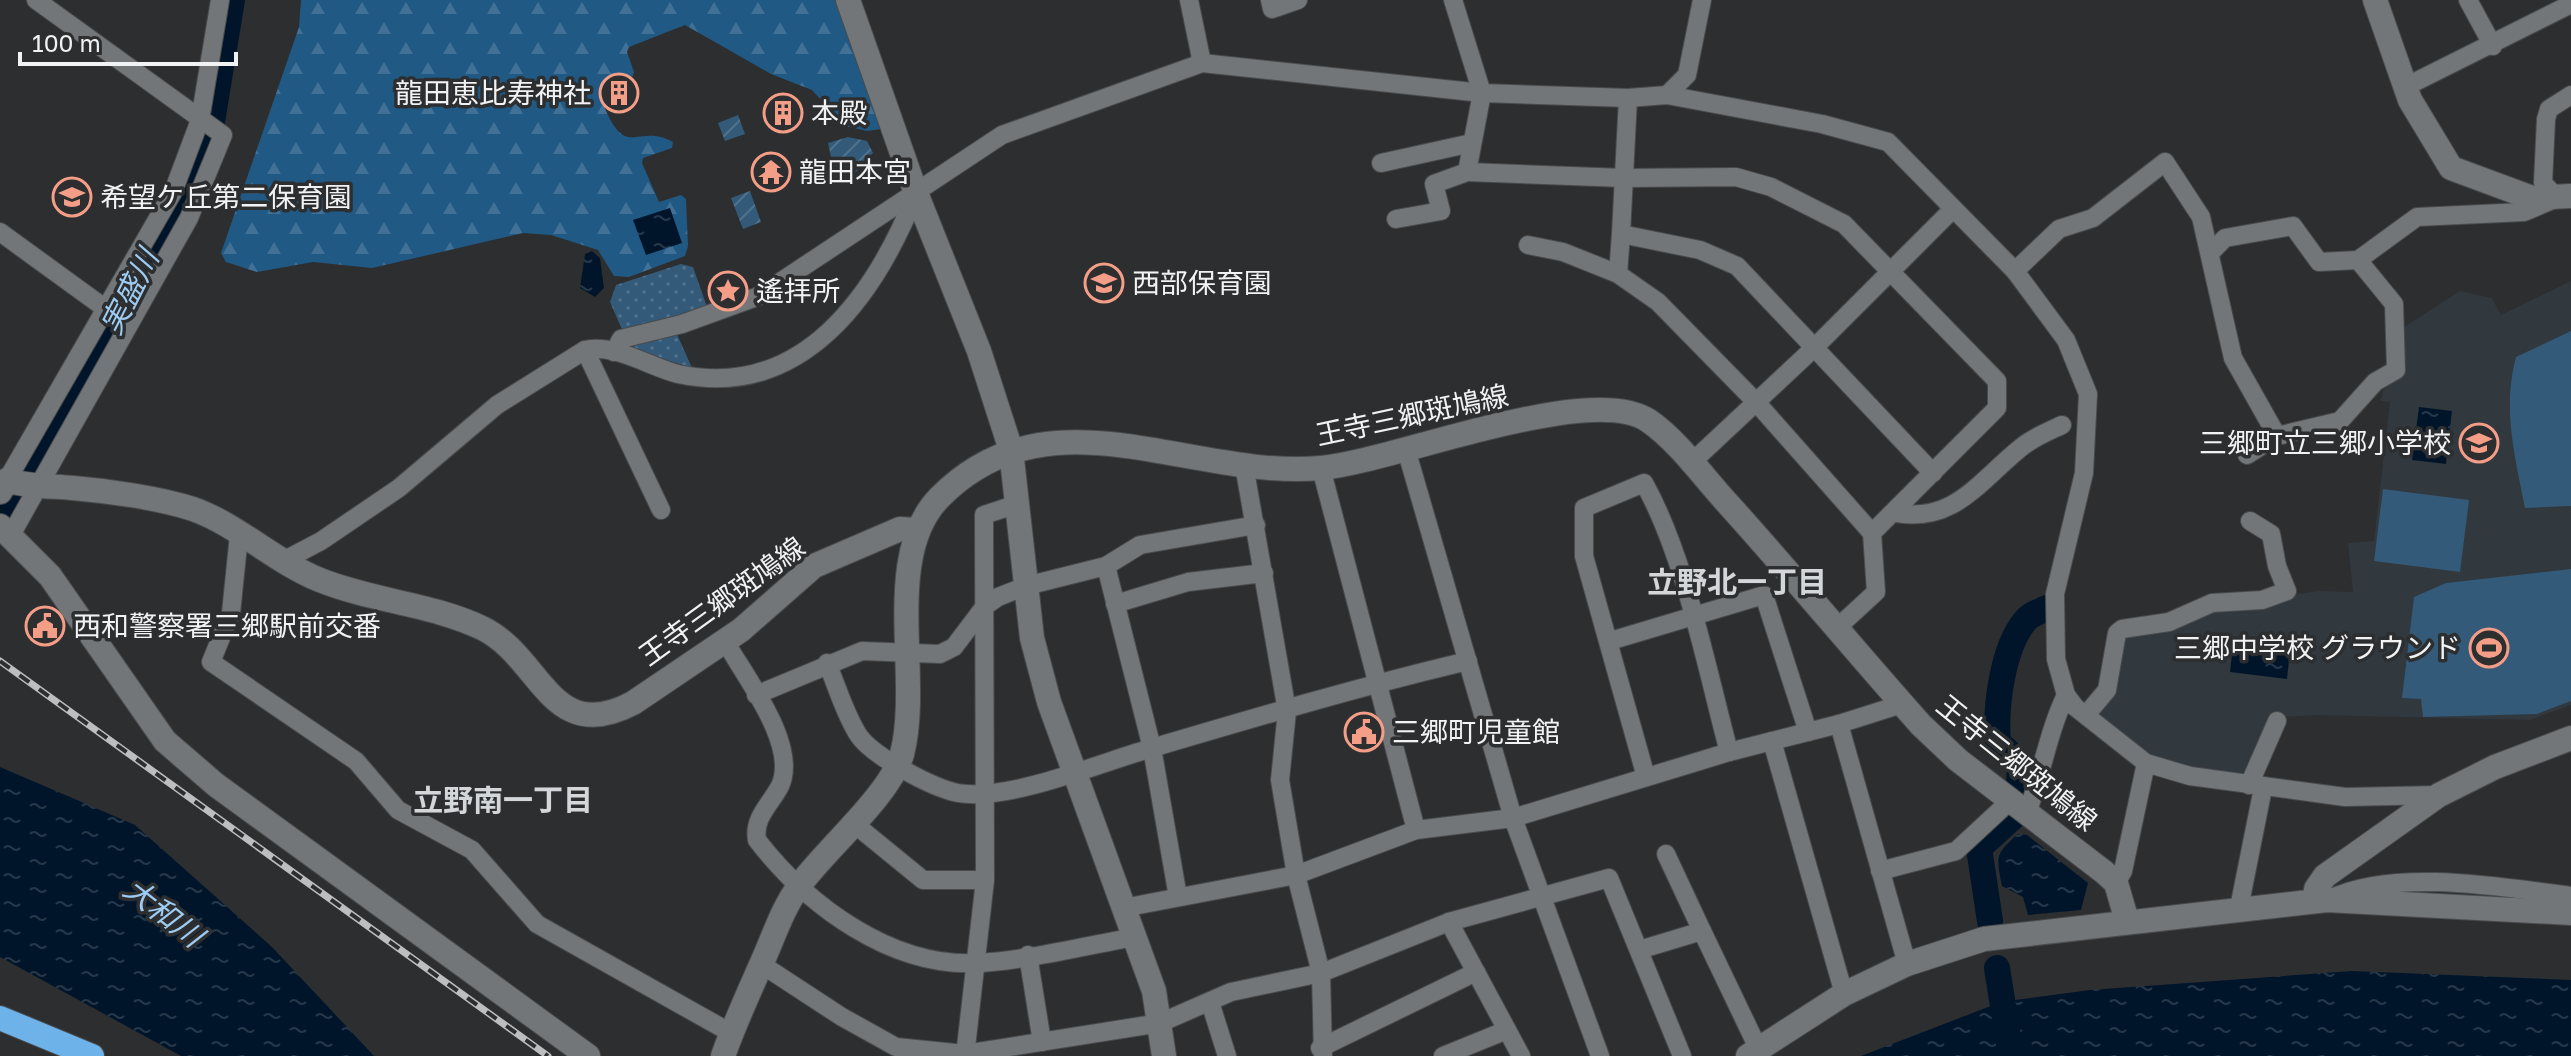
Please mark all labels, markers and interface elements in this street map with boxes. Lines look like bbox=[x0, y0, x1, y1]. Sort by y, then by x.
scale bar bbox=[20, 16, 236, 66]
text: 100 m bbox=[32, 28, 101, 57]
building icon: 龍田恵比寿神社 bbox=[598, 72, 640, 114]
place label: 龍田恵比寿神社 bbox=[395, 76, 591, 109]
building icon: 本殿 bbox=[762, 92, 804, 134]
place label: 本殿 bbox=[811, 96, 867, 129]
temple icon: 龍田本宮 bbox=[750, 151, 792, 193]
place label: 龍田本宮 bbox=[799, 155, 911, 188]
school or university icon: 希望ケ丘第二保育園 bbox=[51, 176, 93, 218]
place label: 希望ケ丘第二保育園 bbox=[100, 180, 352, 213]
water label: 実盛川 bbox=[93, 241, 167, 340]
school or university icon: 西部保育園 bbox=[1083, 262, 1125, 304]
place label: 西部保育園 bbox=[1132, 266, 1272, 299]
place icon: 遙拝所 bbox=[707, 270, 749, 312]
place label: 遙拝所 bbox=[756, 274, 840, 307]
street label: 王寺三郷斑鳩線 bbox=[1313, 378, 1511, 451]
school or university icon: 三郷町立三郷小学校 bbox=[2458, 422, 2500, 464]
place label: 三郷町立三郷小学校 bbox=[2199, 426, 2451, 459]
street label: 王寺三郷斑鳩線 bbox=[633, 530, 811, 672]
district label: 立野北一丁目 bbox=[1647, 564, 1827, 600]
public building icon: 西和警察署三郷駅前交番 bbox=[24, 605, 66, 647]
place label: 西和警察署三郷駅前交番 bbox=[73, 609, 381, 642]
sports icon: 三郷中学校 グラウンド bbox=[2468, 627, 2510, 669]
place label: 三郷中学校 グラウンド bbox=[2174, 631, 2461, 664]
street label: 王寺三郷斑鳩線 bbox=[1931, 688, 2104, 837]
public building icon: 三郷町児童館 bbox=[1343, 711, 1385, 753]
place label: 三郷町児童館 bbox=[1392, 715, 1560, 748]
district label: 立野南一丁目 bbox=[413, 782, 593, 818]
water label: 大和川 bbox=[117, 870, 213, 956]

